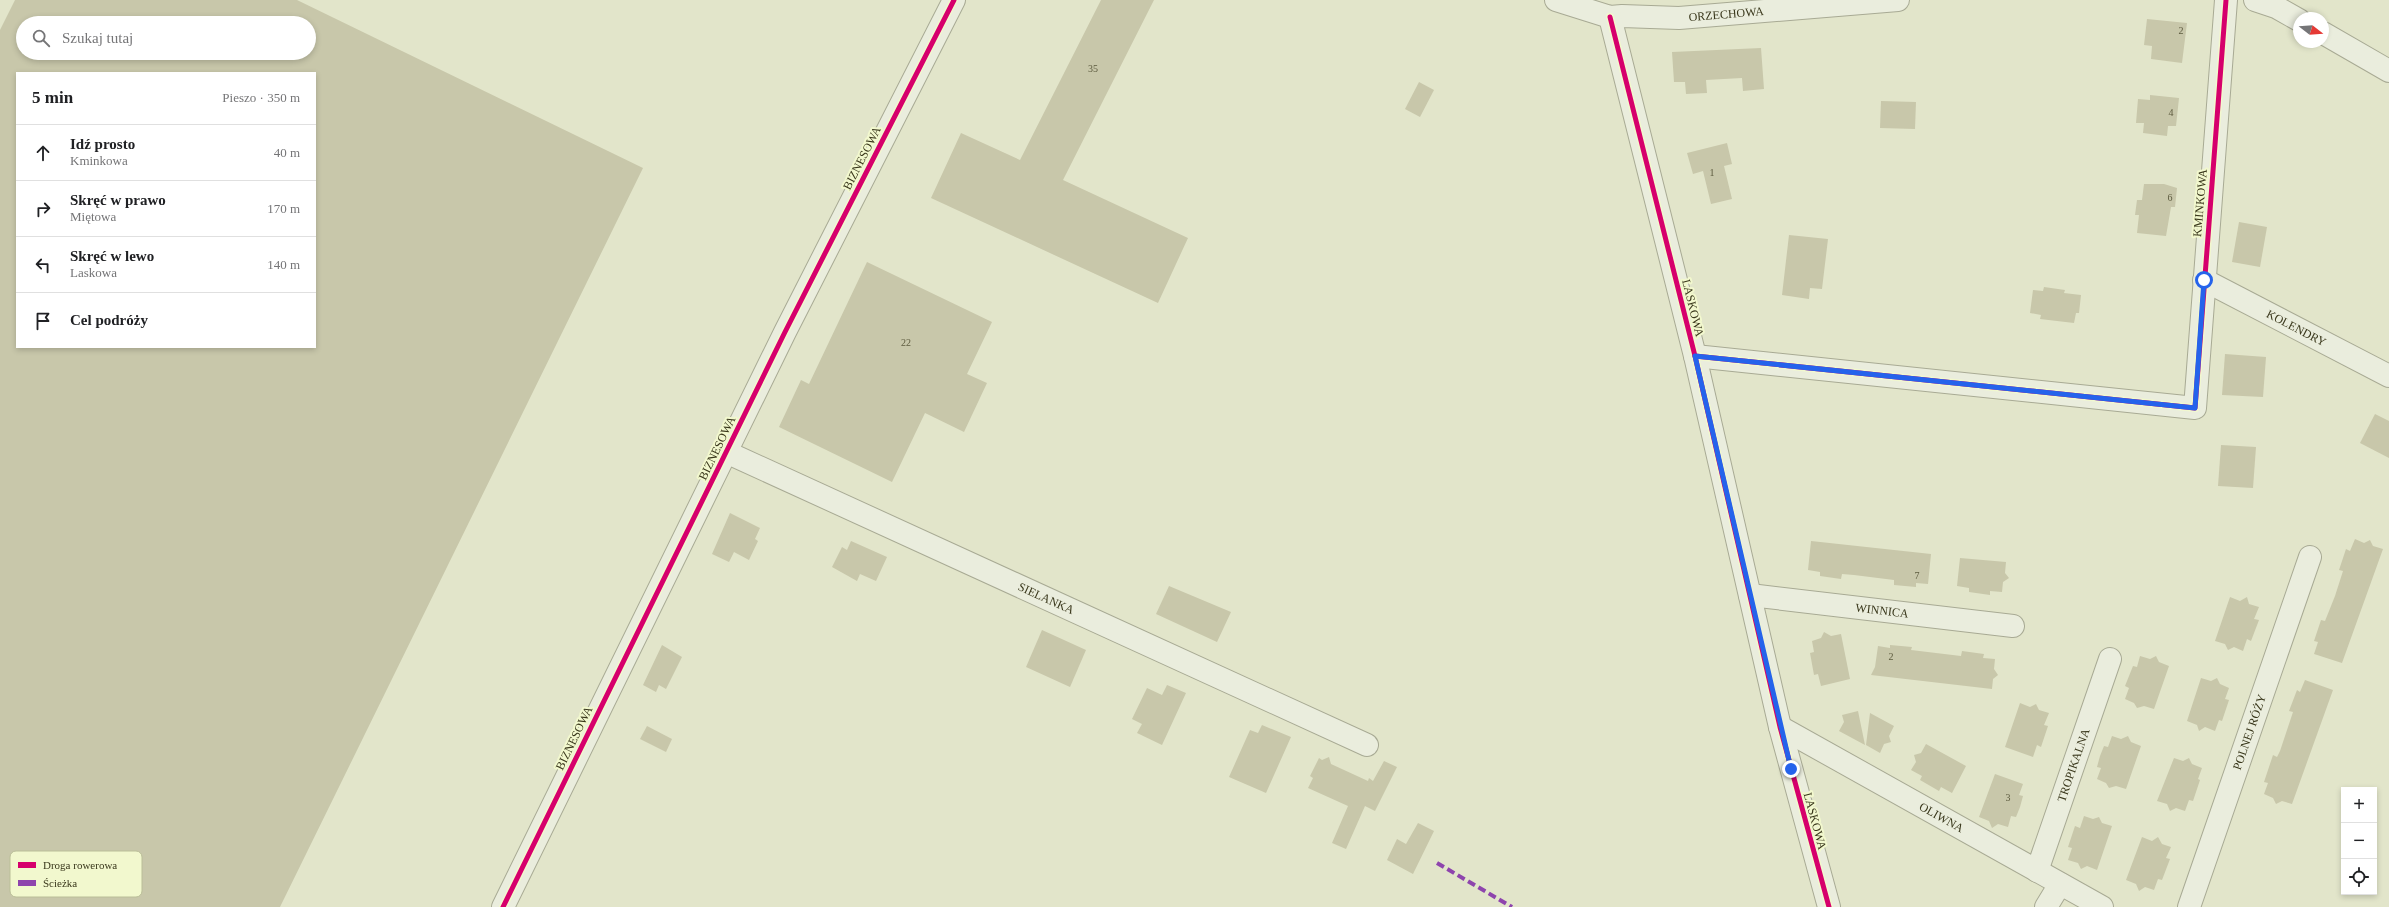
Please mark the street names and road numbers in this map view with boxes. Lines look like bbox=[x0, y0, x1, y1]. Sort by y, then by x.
street label: ORZECHOWA bbox=[1688, 4, 1765, 24]
street label: BIZNESOWA bbox=[840, 124, 884, 192]
street label: KMINKOWA bbox=[2190, 168, 2210, 237]
street label: LASKOWA bbox=[1679, 278, 1707, 338]
street label: KOLENDRY bbox=[2264, 307, 2329, 349]
street label: BIZNESOWA bbox=[696, 413, 739, 482]
street label: SIELANKA bbox=[1016, 579, 1077, 617]
street label: WINNICA bbox=[1855, 600, 1910, 621]
street label: POLNEJ RÓŻY bbox=[2230, 692, 2269, 772]
street label: BIZNESOWA bbox=[553, 703, 596, 772]
street label: TROPIKALNA bbox=[2054, 726, 2093, 804]
street label: LASKOWA bbox=[1801, 791, 1829, 851]
street label: OLIWNA bbox=[1917, 799, 1966, 835]

